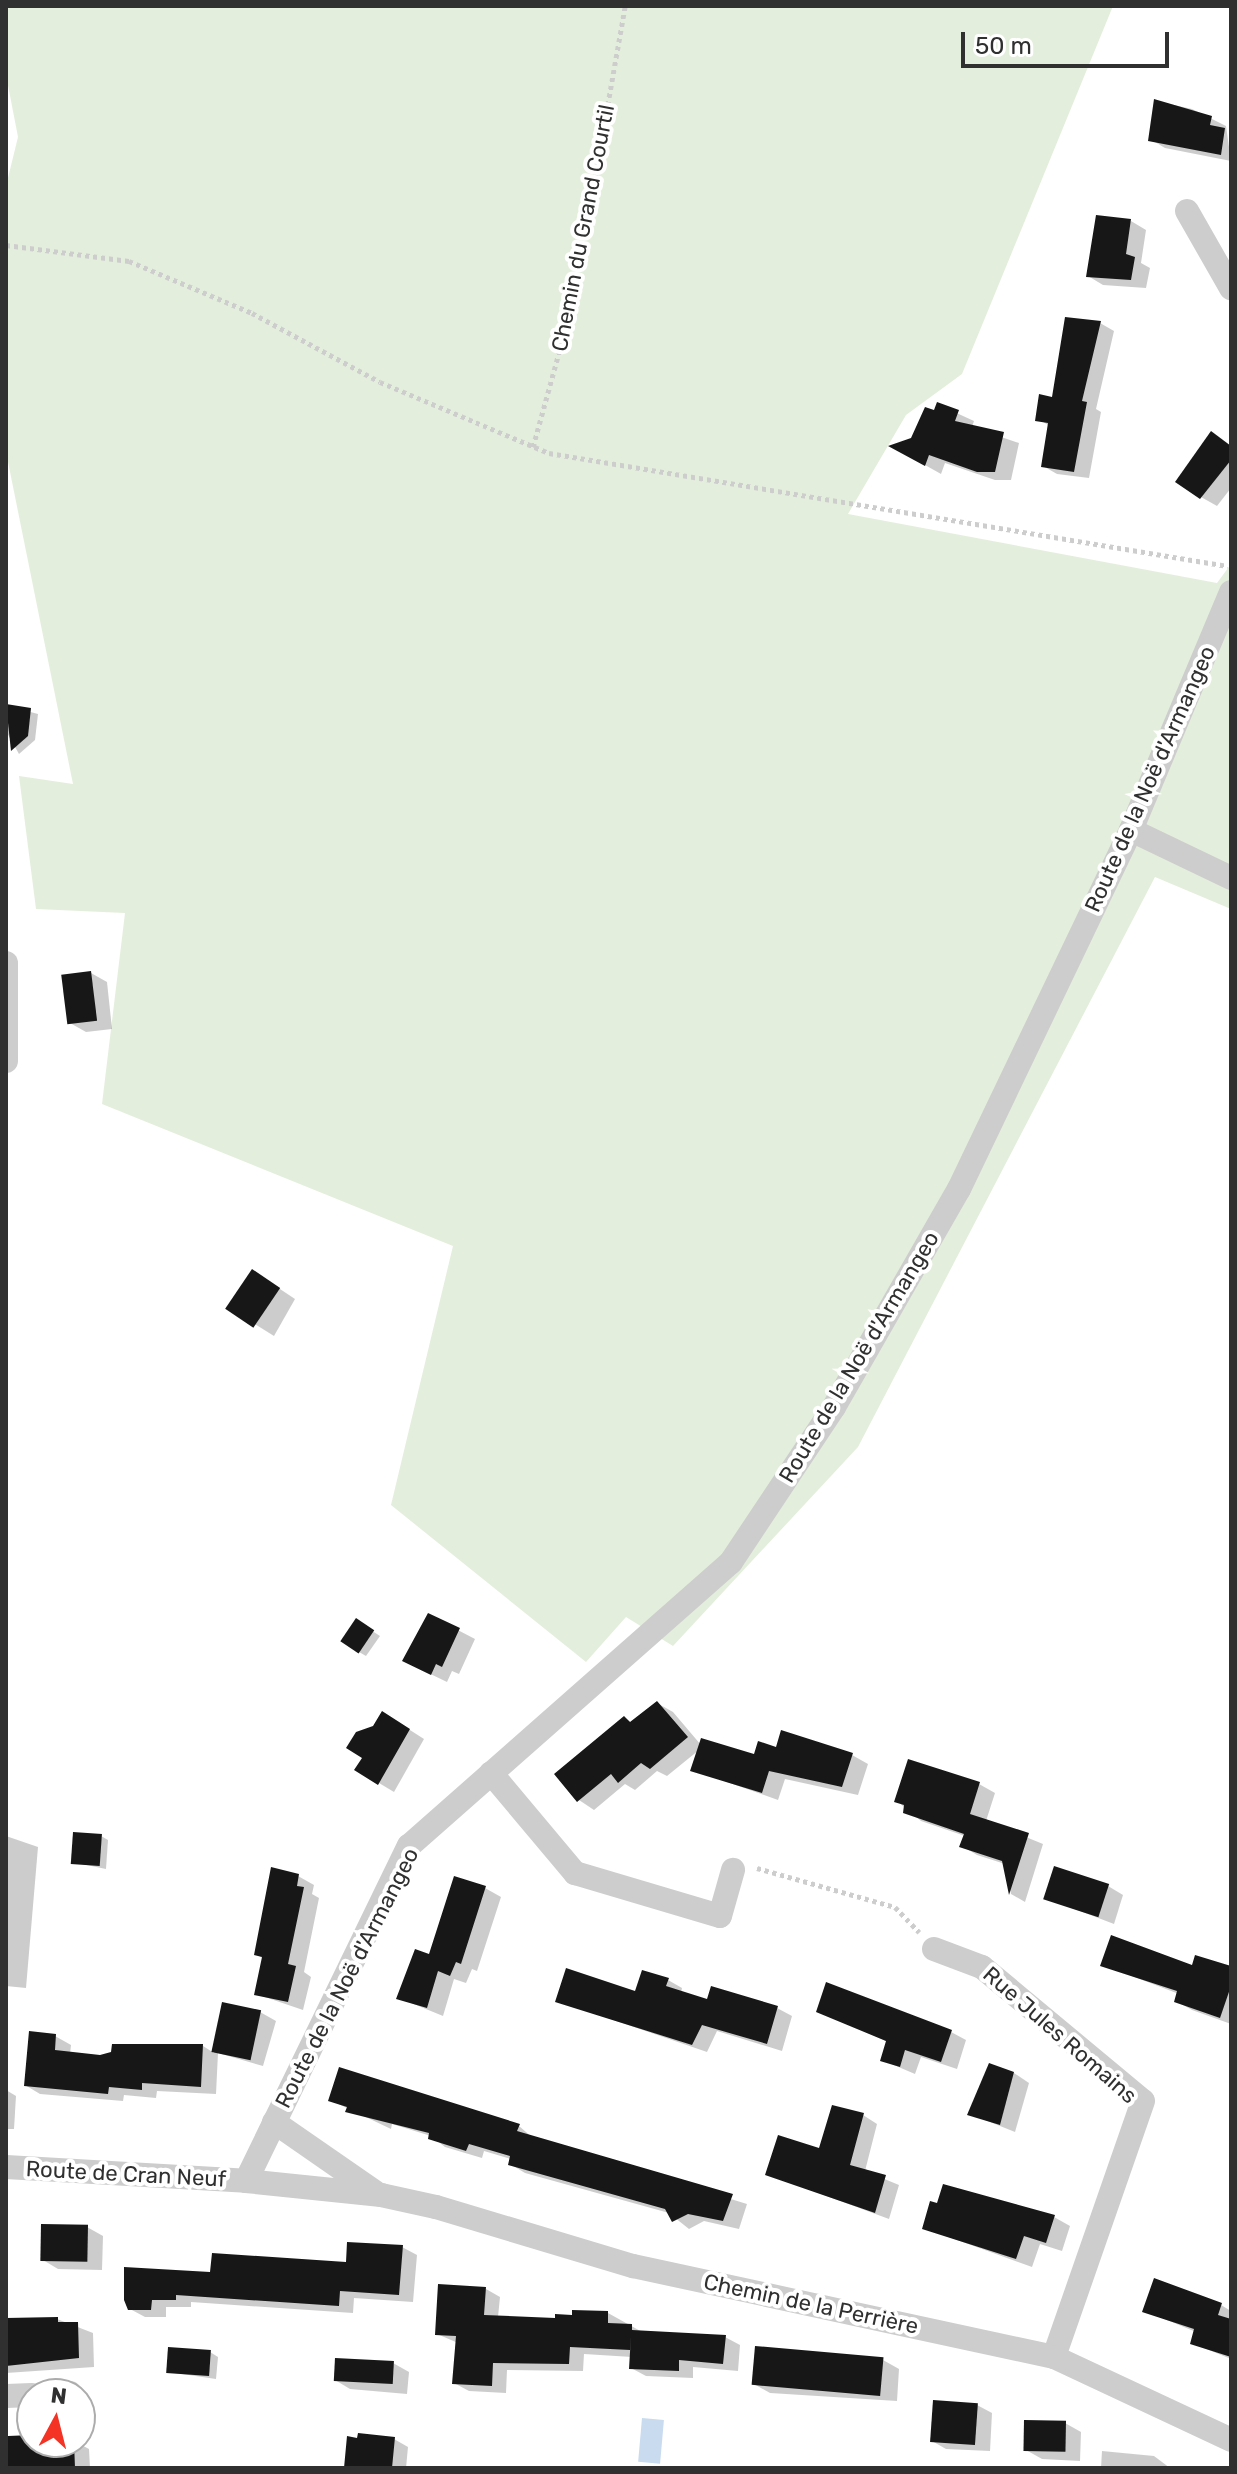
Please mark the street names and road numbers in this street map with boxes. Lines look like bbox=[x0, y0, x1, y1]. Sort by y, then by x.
street label: Chemin du Grand Courtil bbox=[546, 102, 620, 354]
street label: Route de la Noë d'Armangeo bbox=[1079, 642, 1221, 916]
street label: Route de la Noë d'Armangeo bbox=[773, 1227, 945, 1487]
street label: Route de la Noë d'Armangeo bbox=[270, 1844, 424, 2112]
street label: Rue Jules Romains bbox=[978, 1961, 1142, 2109]
street label: Route de Cran Neuf bbox=[25, 2156, 227, 2192]
street label: Chemin de la Perrière bbox=[701, 2268, 921, 2340]

